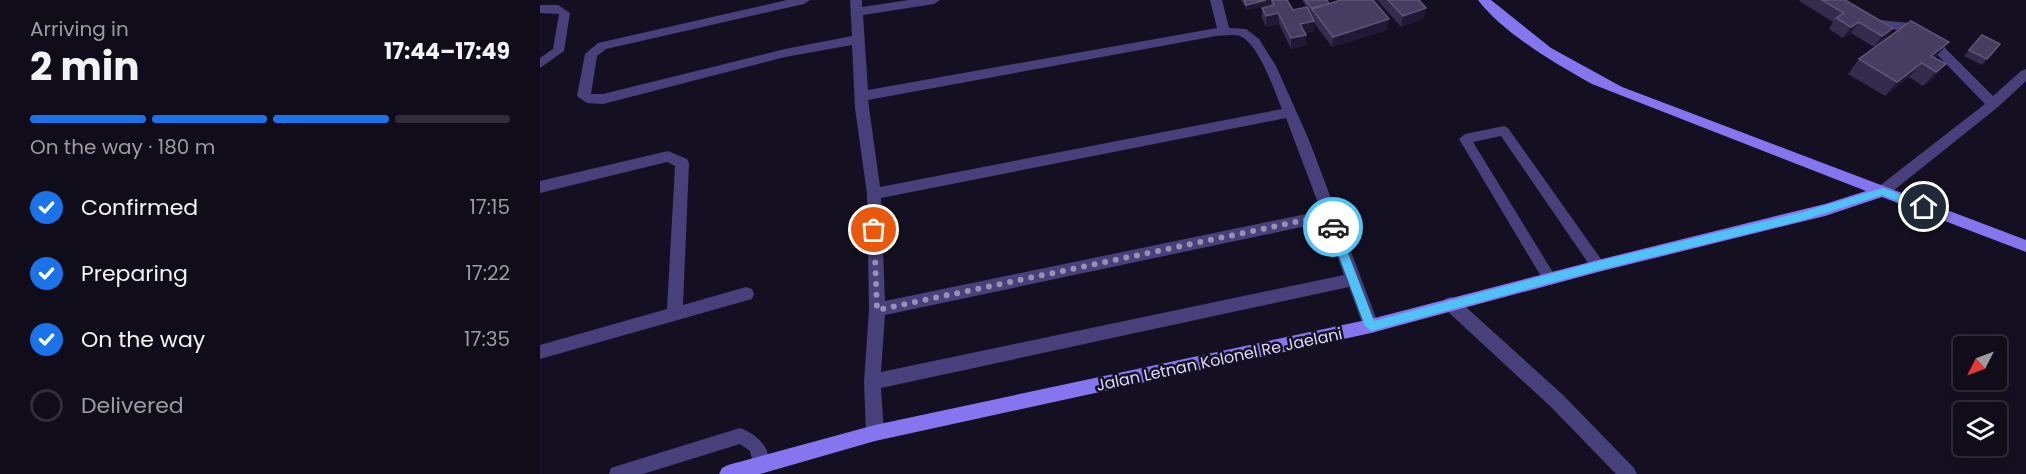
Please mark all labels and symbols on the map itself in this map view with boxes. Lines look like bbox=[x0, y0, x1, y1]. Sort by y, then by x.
pin bbox=[1898, 181, 1949, 232]
courier bbox=[1303, 197, 1363, 257]
pin bbox=[848, 204, 899, 255]
street label: Jalan Letnan Kolonel Re Jaelani bbox=[1094, 322, 1344, 397]
north arrow bbox=[1953, 336, 2007, 390]

